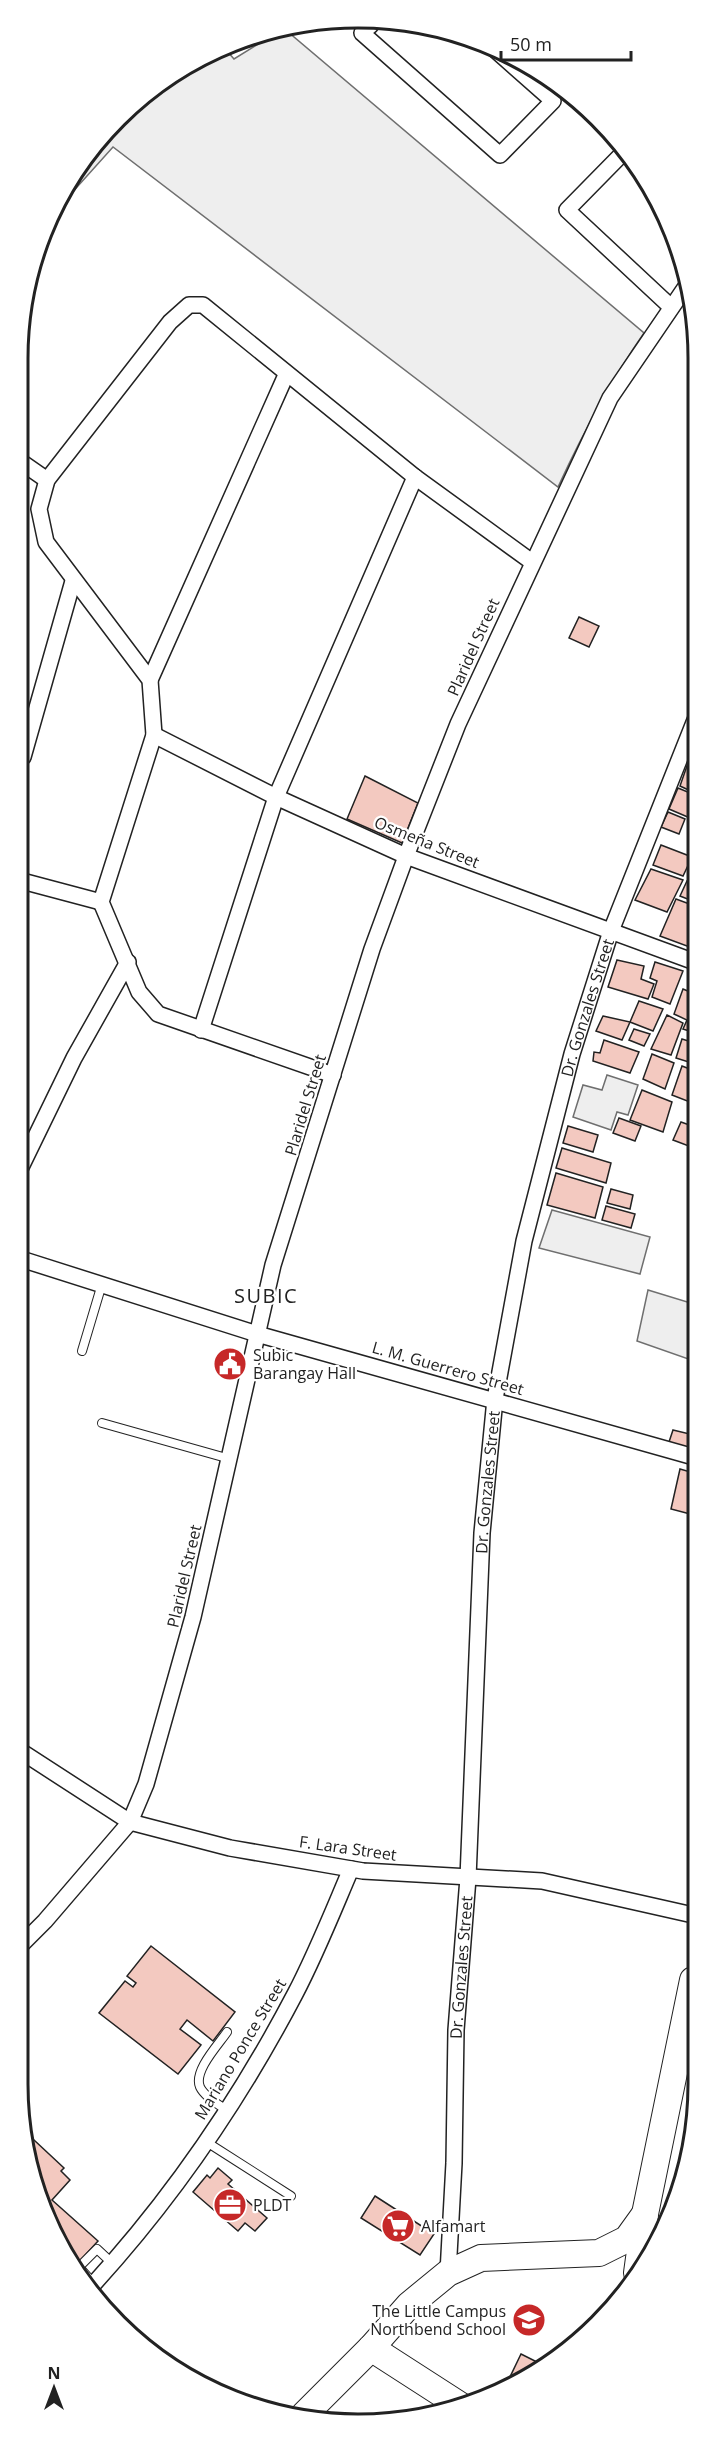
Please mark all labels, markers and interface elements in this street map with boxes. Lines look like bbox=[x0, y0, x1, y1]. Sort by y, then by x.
scale bar bbox=[501, 24, 632, 62]
text: 50 m bbox=[510, 32, 552, 56]
street label: Plaridel Street bbox=[442, 594, 504, 699]
street label: Osmeña Street bbox=[371, 811, 483, 873]
street label: Dr. Gonzales Street bbox=[556, 936, 619, 1079]
street label: Plaridel Street bbox=[279, 1051, 331, 1158]
district label: SUBIC bbox=[234, 1282, 298, 1309]
street label: L. M. Guerrero Street bbox=[370, 1336, 527, 1400]
place label: Subic Barangay Hall bbox=[253, 1344, 356, 1384]
public building icon: Subic Barangay Hall bbox=[212, 1346, 248, 1382]
street label: Dr. Gonzales Street bbox=[470, 1409, 505, 1554]
street label: Plaridel Street bbox=[161, 1522, 207, 1630]
street label: F. Lara Street bbox=[298, 1830, 398, 1866]
street label: Dr. Gonzales Street bbox=[445, 1895, 478, 2039]
street label: Mariano Ponce Street bbox=[189, 1974, 291, 2124]
office icon: PLDT bbox=[212, 2187, 248, 2223]
place label: PLDT bbox=[253, 2194, 292, 2216]
supermarket icon: Alfamart bbox=[380, 2208, 416, 2244]
place label: Alfamart bbox=[421, 2215, 486, 2237]
place label: The Little Campus Northbend School bbox=[370, 2300, 506, 2340]
school or university icon: The Little Campus Northbend School bbox=[511, 2302, 547, 2338]
north arrow bbox=[24, 2358, 84, 2418]
text: N bbox=[47, 2362, 61, 2384]

